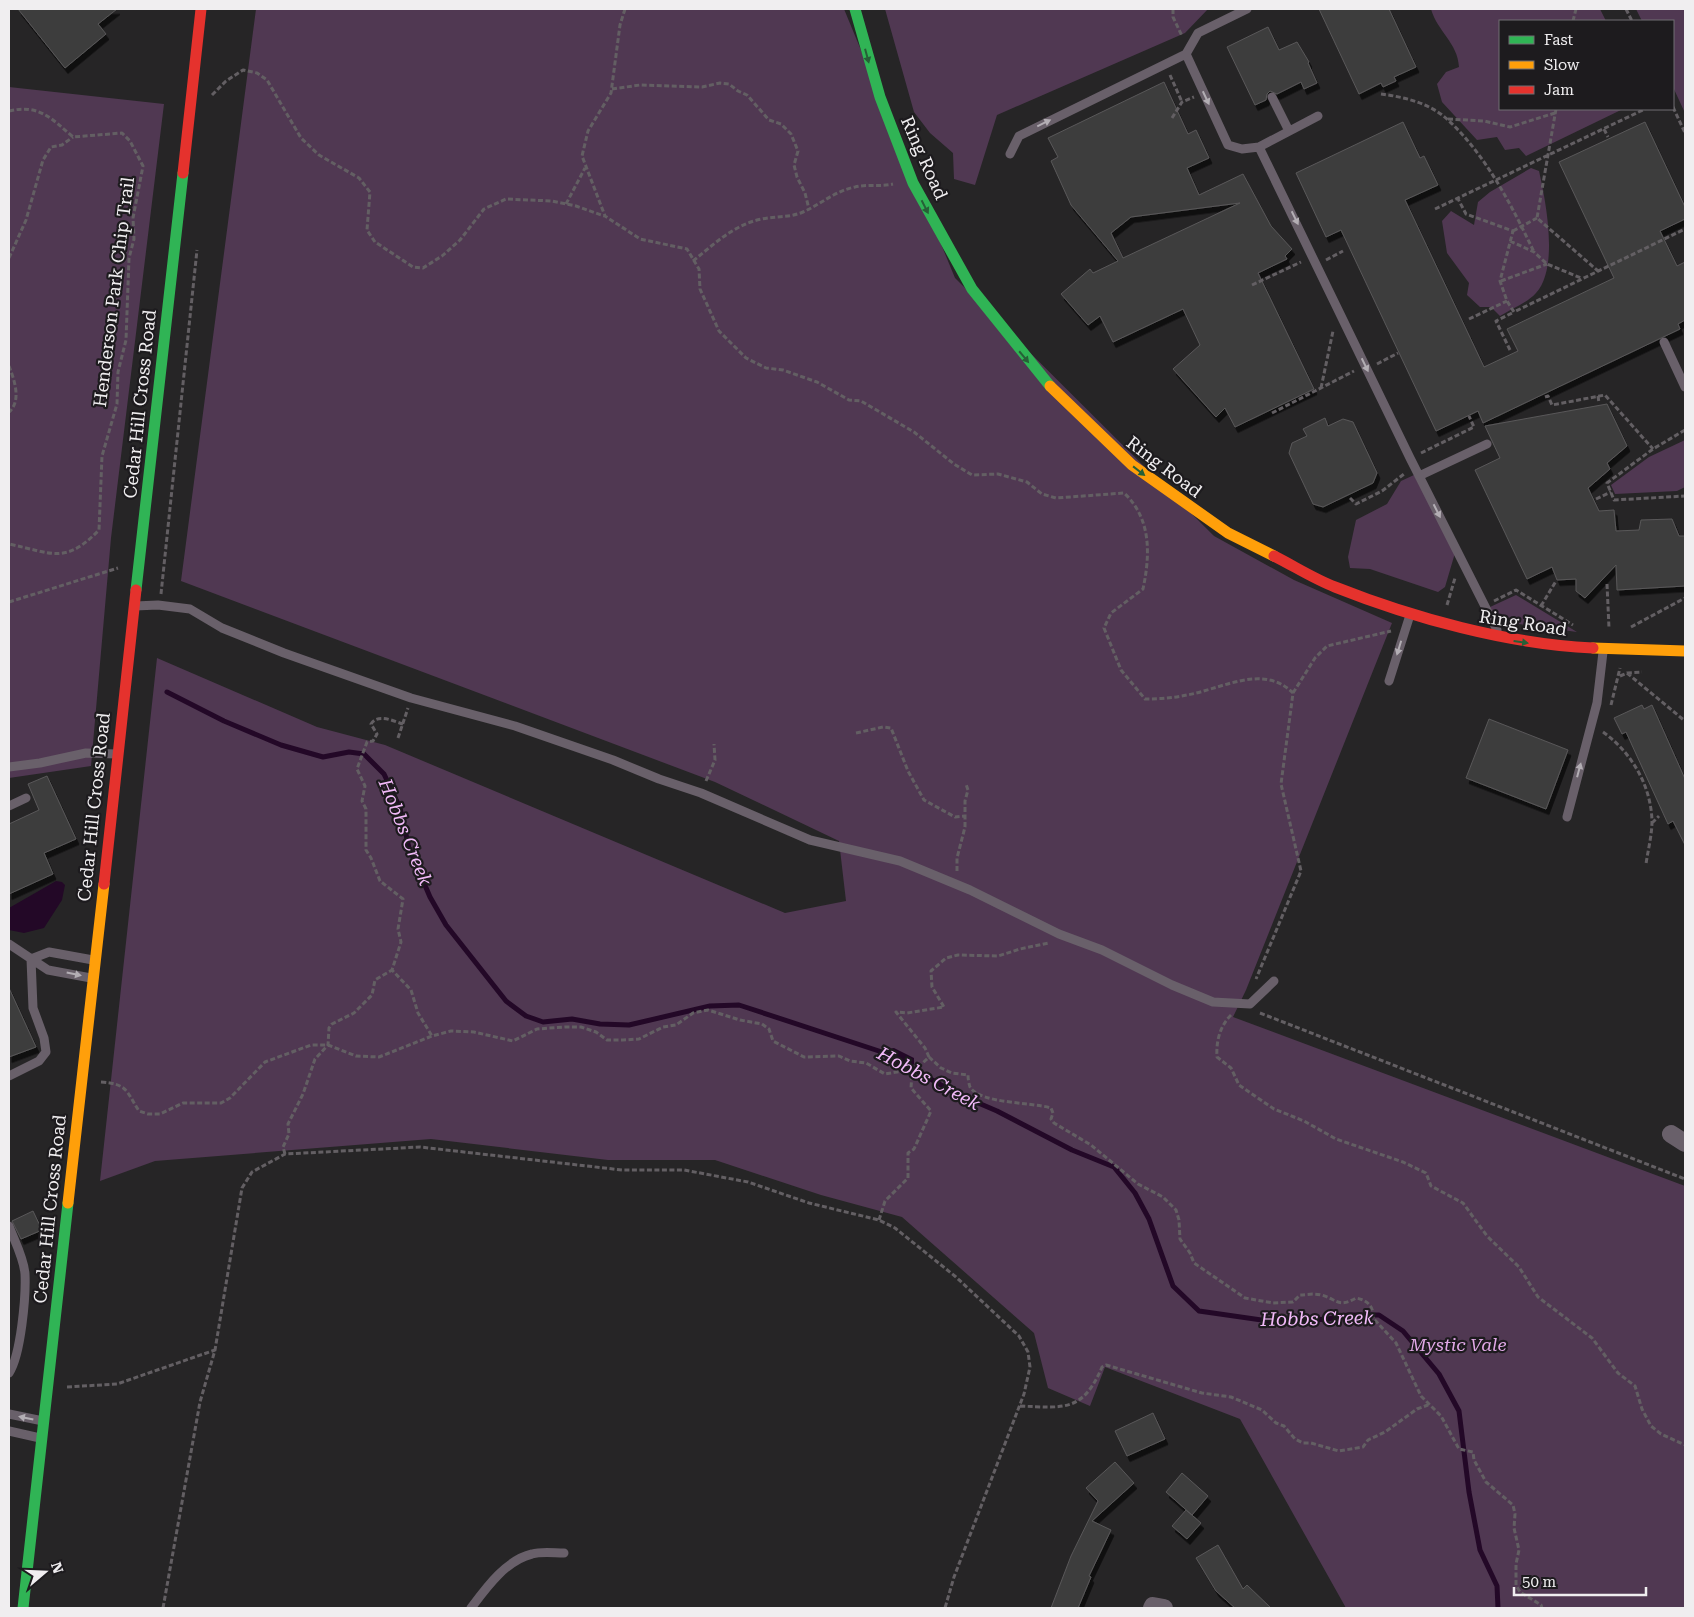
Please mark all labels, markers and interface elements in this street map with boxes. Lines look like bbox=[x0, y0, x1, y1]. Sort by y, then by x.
legend bbox=[1499, 20, 1674, 110]
text: Fast bbox=[1544, 31, 1574, 49]
one-way arrow bbox=[863, 48, 871, 64]
text: Slow bbox=[1544, 56, 1580, 74]
text: Jam bbox=[1544, 81, 1574, 99]
one-way arrow bbox=[1203, 91, 1211, 105]
street label: Ring Road bbox=[897, 113, 952, 203]
one-way arrow bbox=[1037, 119, 1052, 127]
street label: Henderson Park Chip Trail bbox=[89, 175, 138, 408]
one-way arrow bbox=[921, 200, 929, 215]
one-way arrow bbox=[1291, 211, 1299, 225]
street label: Cedar Hill Cross Road bbox=[119, 308, 160, 499]
one-way arrow bbox=[1018, 351, 1030, 363]
one-way arrow bbox=[1361, 357, 1369, 372]
street label: Ring Road bbox=[1122, 431, 1206, 502]
one-way arrow bbox=[1132, 466, 1145, 477]
one-way arrow bbox=[1433, 503, 1441, 518]
street label: Ring Road bbox=[1478, 605, 1569, 640]
one-way arrow bbox=[1514, 638, 1530, 646]
one-way arrow bbox=[1394, 640, 1402, 655]
street label: Cedar Hill Cross Road bbox=[73, 711, 114, 902]
one-way arrow bbox=[1576, 762, 1584, 777]
water label: Hobbs Creek bbox=[373, 774, 438, 890]
one-way arrow bbox=[67, 971, 83, 979]
water label: Hobbs Creek bbox=[872, 1041, 985, 1116]
street label: Cedar Hill Cross Road bbox=[29, 1113, 70, 1304]
water label: Hobbs Creek bbox=[1259, 1306, 1375, 1331]
park label: Mystic Vale bbox=[1408, 1334, 1507, 1355]
one-way arrow bbox=[19, 1414, 34, 1422]
north arrow bbox=[20, 1547, 70, 1597]
text: N bbox=[48, 1560, 67, 1576]
scale bar bbox=[1514, 1564, 1646, 1596]
text: 50 m bbox=[1522, 1573, 1557, 1591]

